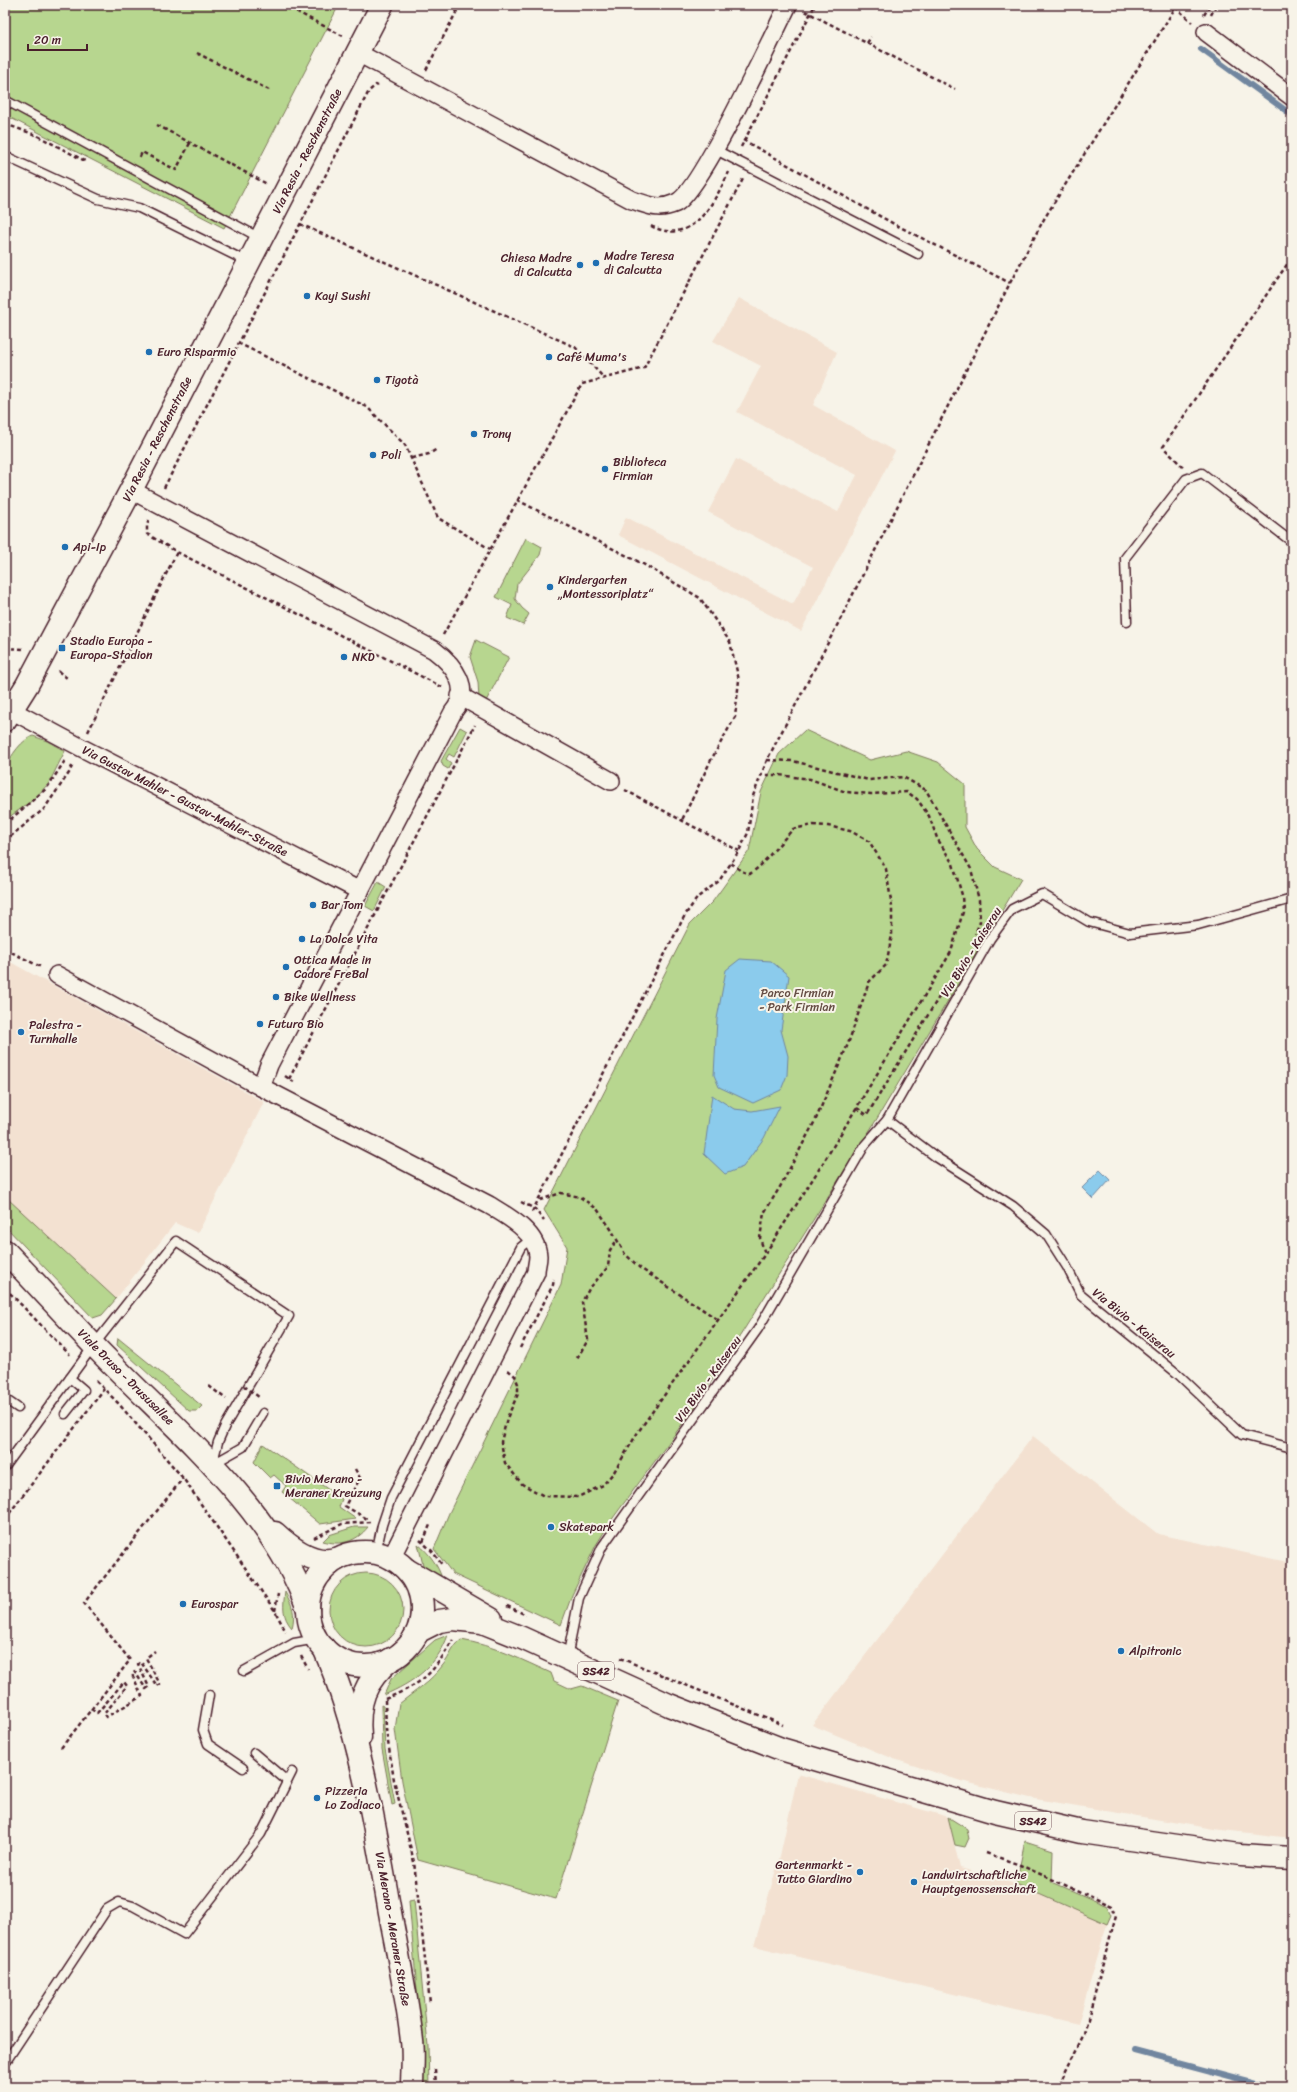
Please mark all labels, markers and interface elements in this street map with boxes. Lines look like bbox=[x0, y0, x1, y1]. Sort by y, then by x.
scale bar bbox=[28, 26, 87, 52]
text: 20 m bbox=[34, 29, 61, 51]
street label: Via Resia - Reschenstraße bbox=[266, 84, 348, 218]
place label: Madre Teresa di Calcutta bbox=[604, 245, 675, 281]
place label: Chiesa Madre di Calcutta bbox=[501, 247, 572, 283]
marker: Madre Teresa di Calcutta bbox=[591, 258, 601, 268]
marker: Chiesa Madre di Calcutta bbox=[575, 260, 585, 270]
place label: Kayi Sushi bbox=[315, 285, 371, 307]
marker: Kayi Sushi bbox=[302, 291, 312, 301]
place label: Euro Risparmio bbox=[157, 341, 236, 363]
place label: Café Muma's bbox=[557, 346, 627, 368]
marker: Euro Risparmio bbox=[144, 347, 154, 357]
marker: Café Muma's bbox=[544, 352, 554, 362]
place label: Tigotà bbox=[385, 369, 418, 391]
street label: Via Resia - Reschenstraße bbox=[116, 372, 198, 506]
marker: Tigotà bbox=[372, 375, 382, 385]
place label: Trony bbox=[482, 423, 512, 445]
marker: Trony bbox=[469, 429, 479, 439]
place label: Poli bbox=[381, 444, 402, 466]
marker: Poli bbox=[368, 450, 378, 460]
place label: Biblioteca Firmian bbox=[613, 451, 667, 487]
marker: Biblioteca Firmian bbox=[600, 464, 610, 474]
place label: Api-Ip bbox=[72, 536, 107, 558]
marker: Api-Ip bbox=[60, 542, 70, 552]
place label: Kindergarten „Montessoriplatz“ bbox=[557, 569, 654, 605]
marker: Kindergarten „Montessoriplatz“ bbox=[545, 582, 555, 592]
place label: Stadio Europa - Europa-Stadion bbox=[70, 630, 153, 666]
marker: Stadio Europa - Europa-Stadion bbox=[57, 643, 67, 653]
place label: NKD bbox=[352, 646, 375, 668]
marker: NKD bbox=[339, 652, 349, 662]
street label: Via Gustav Mahler - Gustav-Mahler-Straße bbox=[78, 739, 292, 863]
place label: Bar Tom bbox=[321, 894, 363, 916]
marker: Bar Tom bbox=[308, 900, 318, 910]
street label: Via Bivio - Kaiserau bbox=[934, 902, 1008, 1002]
place label: La Dolce Vita bbox=[310, 928, 379, 950]
marker: La Dolce Vita bbox=[297, 934, 307, 944]
place label: Ottica Made in Cadore FreBal bbox=[294, 949, 372, 985]
marker: Ottica Made in Cadore FreBal bbox=[281, 962, 291, 972]
park label: Parco Firmian - Park Firmian bbox=[759, 982, 836, 1018]
place label: Bike Wellness bbox=[284, 986, 356, 1008]
marker: Bike Wellness bbox=[271, 992, 281, 1002]
place label: Futuro Bio bbox=[268, 1013, 324, 1035]
place label: Palestra - Turnhalle bbox=[29, 1014, 82, 1050]
marker: Futuro Bio bbox=[255, 1019, 265, 1029]
marker: Palestra - Turnhalle bbox=[16, 1027, 26, 1037]
street label: Via Bivio - Kaiserau bbox=[1087, 1282, 1181, 1364]
street label: Viale Druso - Drususallee bbox=[72, 1323, 180, 1431]
street label: Via Bivio - Kaiserau bbox=[669, 1330, 748, 1427]
place label: Bivio Merano - Meraner Kreuzung bbox=[285, 1468, 382, 1504]
marker: Bivio Merano - Meraner Kreuzung bbox=[272, 1481, 282, 1491]
place label: Skatepark bbox=[559, 1516, 615, 1538]
marker: Skatepark bbox=[546, 1522, 556, 1532]
place label: Eurospar bbox=[191, 1593, 239, 1615]
marker: Eurospar bbox=[178, 1599, 188, 1609]
place label: Alpitronic bbox=[1128, 1640, 1182, 1662]
marker: Alpitronic bbox=[1116, 1646, 1126, 1656]
road number: SS42 bbox=[578, 1662, 614, 1680]
place label: Pizzeria Lo Zodiaco bbox=[325, 1780, 381, 1816]
marker: Pizzeria Lo Zodiaco bbox=[312, 1793, 322, 1803]
road number: SS42 bbox=[1015, 1812, 1051, 1830]
street label: Via Merano - Meraner Straße bbox=[369, 1850, 417, 2008]
place label: Gartenmarkt - Tutto Giardino bbox=[775, 1854, 852, 1890]
place label: Landwirtschaftliche Hauptgenossenschaft bbox=[922, 1864, 1037, 1900]
marker: Gartenmarkt - Tutto Giardino bbox=[855, 1867, 865, 1877]
marker: Landwirtschaftliche Hauptgenossenschaft bbox=[909, 1877, 919, 1887]

